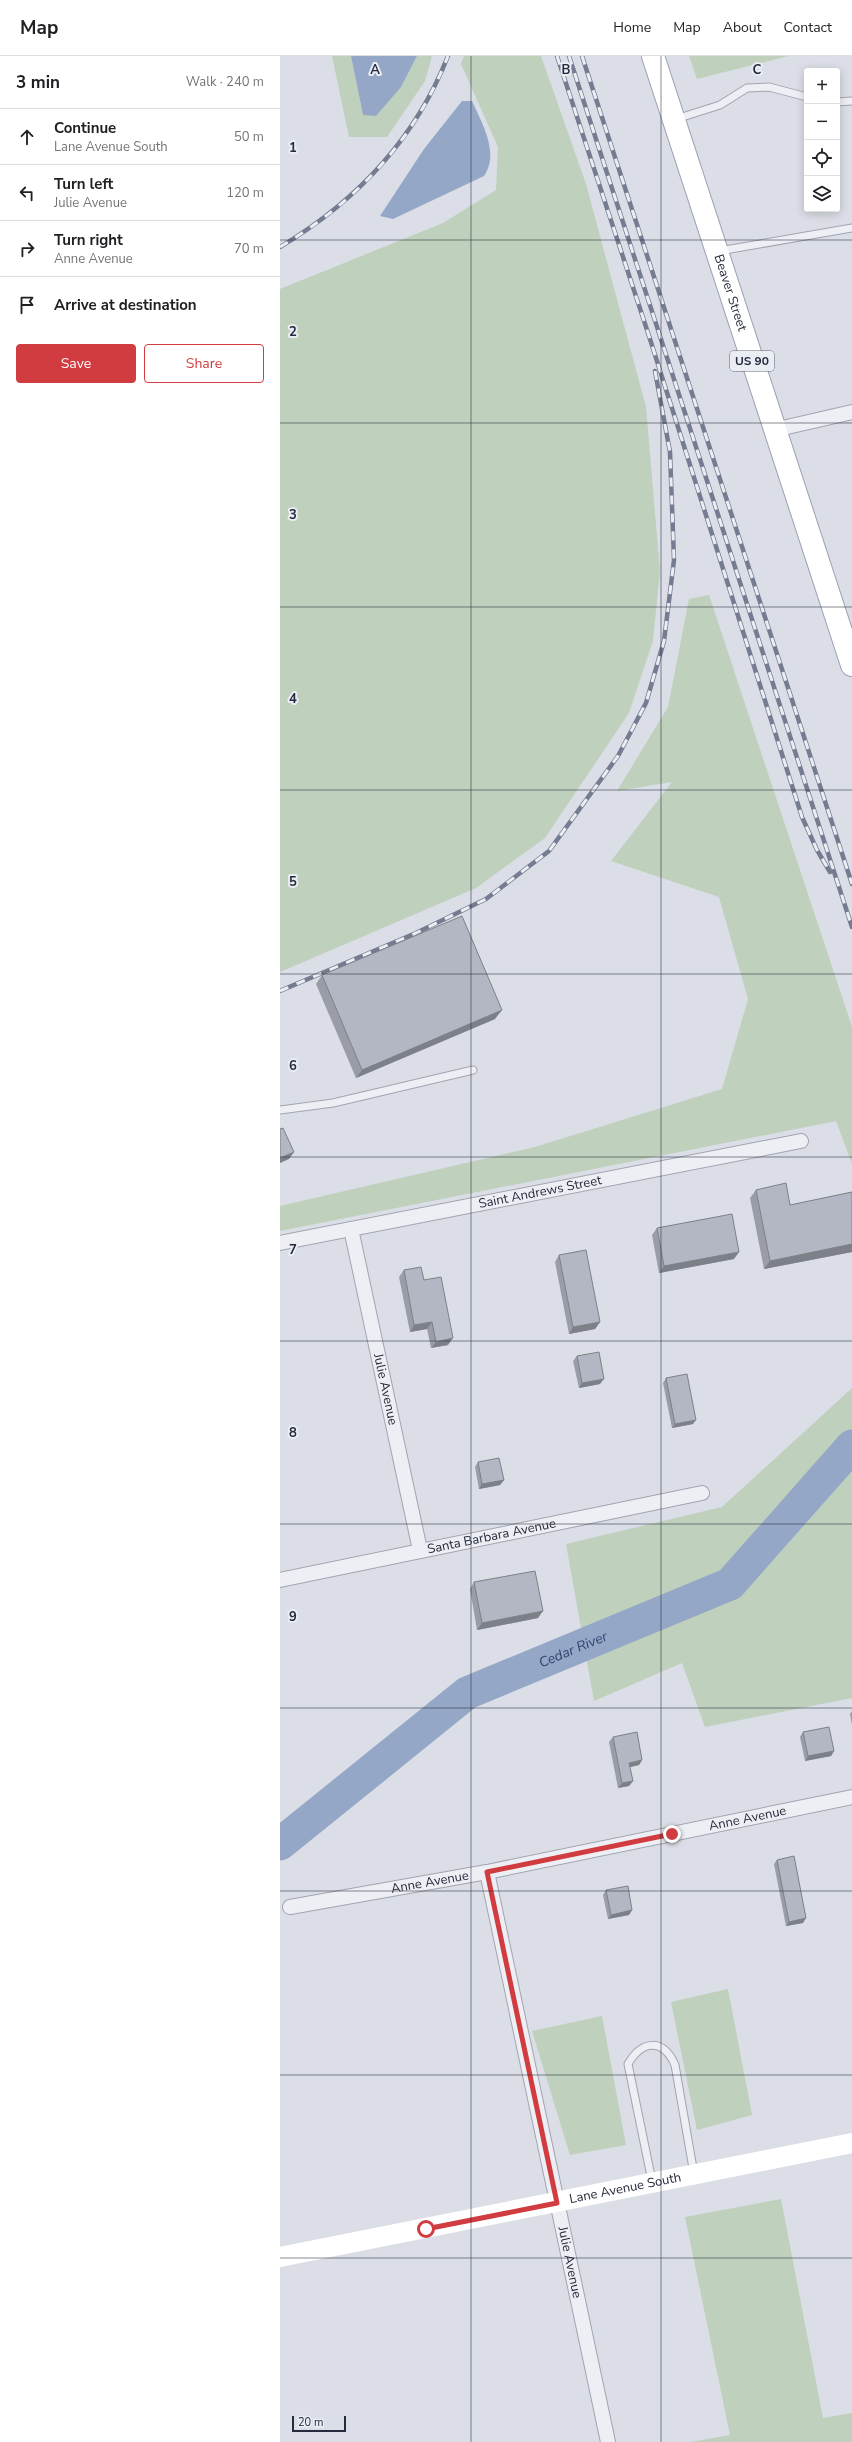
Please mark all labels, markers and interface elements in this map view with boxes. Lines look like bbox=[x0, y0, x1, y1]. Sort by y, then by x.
text: Map bbox=[20, 15, 58, 41]
text: Home bbox=[613, 18, 651, 37]
text: Map bbox=[673, 18, 701, 37]
text: About bbox=[723, 18, 762, 37]
text: Contact bbox=[784, 18, 832, 37]
text: A bbox=[370, 61, 380, 79]
text: B bbox=[562, 61, 571, 79]
text: C bbox=[753, 61, 762, 79]
map controls bbox=[804, 68, 840, 212]
button: + bbox=[804, 68, 840, 104]
text: 3 min bbox=[16, 71, 60, 94]
text: Walk · 240 m bbox=[186, 73, 264, 91]
button: − bbox=[804, 104, 840, 140]
text: Continue bbox=[54, 118, 116, 138]
icon: ahead bbox=[16, 126, 38, 148]
text: 50 m bbox=[234, 128, 264, 146]
text: Lane Avenue South bbox=[54, 138, 168, 156]
text: 1 bbox=[289, 139, 297, 157]
button: locate bbox=[804, 140, 840, 176]
text: Turn left bbox=[54, 174, 113, 194]
button: layers bbox=[804, 176, 840, 212]
icon: left bbox=[16, 182, 38, 204]
text: 120 m bbox=[226, 184, 264, 202]
text: Julie Avenue bbox=[54, 194, 127, 212]
text: Turn right bbox=[54, 230, 123, 250]
icon: right bbox=[16, 238, 38, 260]
text: 70 m bbox=[234, 240, 264, 258]
text: Anne Avenue bbox=[54, 250, 133, 268]
street label: Beaver Street bbox=[709, 252, 751, 334]
icon: arrive bbox=[16, 294, 38, 316]
text: Arrive at destination bbox=[54, 295, 197, 315]
text: 2 bbox=[289, 323, 297, 341]
button: Save bbox=[16, 344, 136, 383]
button: Share bbox=[144, 344, 264, 383]
road number: US 90 bbox=[730, 351, 774, 371]
text: 3 bbox=[289, 506, 297, 524]
text: 4 bbox=[289, 690, 297, 708]
text: 5 bbox=[289, 873, 297, 891]
text: 6 bbox=[289, 1057, 297, 1075]
street label: Saint Andrews Street bbox=[477, 1171, 604, 1213]
text: 7 bbox=[289, 1241, 297, 1259]
street label: Julie Avenue bbox=[369, 1351, 402, 1427]
text: 8 bbox=[289, 1424, 297, 1442]
street label: Santa Barbara Avenue bbox=[426, 1514, 558, 1558]
text: 9 bbox=[289, 1608, 297, 1626]
water label: Cedar River bbox=[536, 1626, 611, 1672]
street label: Anne Avenue bbox=[707, 1802, 788, 1835]
route end bbox=[663, 1825, 681, 1843]
street label: Anne Avenue bbox=[389, 1866, 470, 1898]
street label: Lane Avenue South bbox=[568, 2168, 683, 2208]
route start bbox=[417, 2220, 435, 2238]
street label: Julie Avenue bbox=[553, 2224, 586, 2300]
scale bar bbox=[292, 2414, 346, 2433]
text: 20 m bbox=[298, 2415, 323, 2430]

